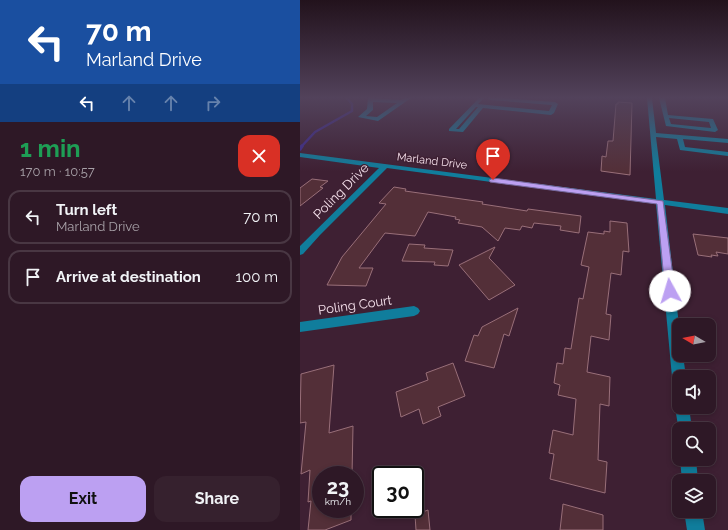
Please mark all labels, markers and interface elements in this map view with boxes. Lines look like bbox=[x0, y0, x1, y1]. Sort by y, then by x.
text: 70 m bbox=[86, 15, 152, 48]
icon: left bbox=[20, 16, 72, 68]
text: Marland Drive bbox=[86, 49, 202, 70]
icon: left bbox=[76, 92, 98, 114]
icon: ahead bbox=[118, 92, 140, 114]
icon: ahead bbox=[160, 92, 182, 114]
icon: right bbox=[202, 92, 224, 114]
text: 1 min bbox=[20, 134, 81, 163]
button: close bbox=[238, 135, 280, 177]
pin bbox=[476, 139, 510, 180]
icon: arrive bbox=[482, 145, 504, 167]
street label: Marland Drive bbox=[396, 150, 468, 172]
street label: Poling Drive bbox=[310, 160, 372, 222]
text: 170 m · 10:57 bbox=[20, 164, 95, 179]
text: Turn left bbox=[56, 201, 117, 219]
icon: left bbox=[22, 206, 44, 228]
text: 70 m bbox=[243, 208, 278, 226]
text: Marland Drive bbox=[56, 219, 140, 234]
icon: arrive bbox=[22, 266, 44, 288]
text: Arrive at destination bbox=[56, 268, 201, 286]
text: 100 m bbox=[236, 268, 278, 286]
position arrow bbox=[649, 270, 691, 312]
street label: Poling Court bbox=[317, 292, 393, 318]
north arrow bbox=[672, 318, 716, 362]
map controls bbox=[672, 318, 716, 518]
button: sound bbox=[672, 370, 716, 414]
button: search bbox=[672, 422, 716, 466]
speed limit sign: 30 bbox=[372, 466, 424, 518]
button: layers bbox=[672, 474, 716, 518]
text: 23 bbox=[327, 475, 349, 499]
button: Exit bbox=[20, 476, 146, 522]
button: Share bbox=[154, 476, 280, 522]
text: km/h bbox=[325, 496, 351, 507]

